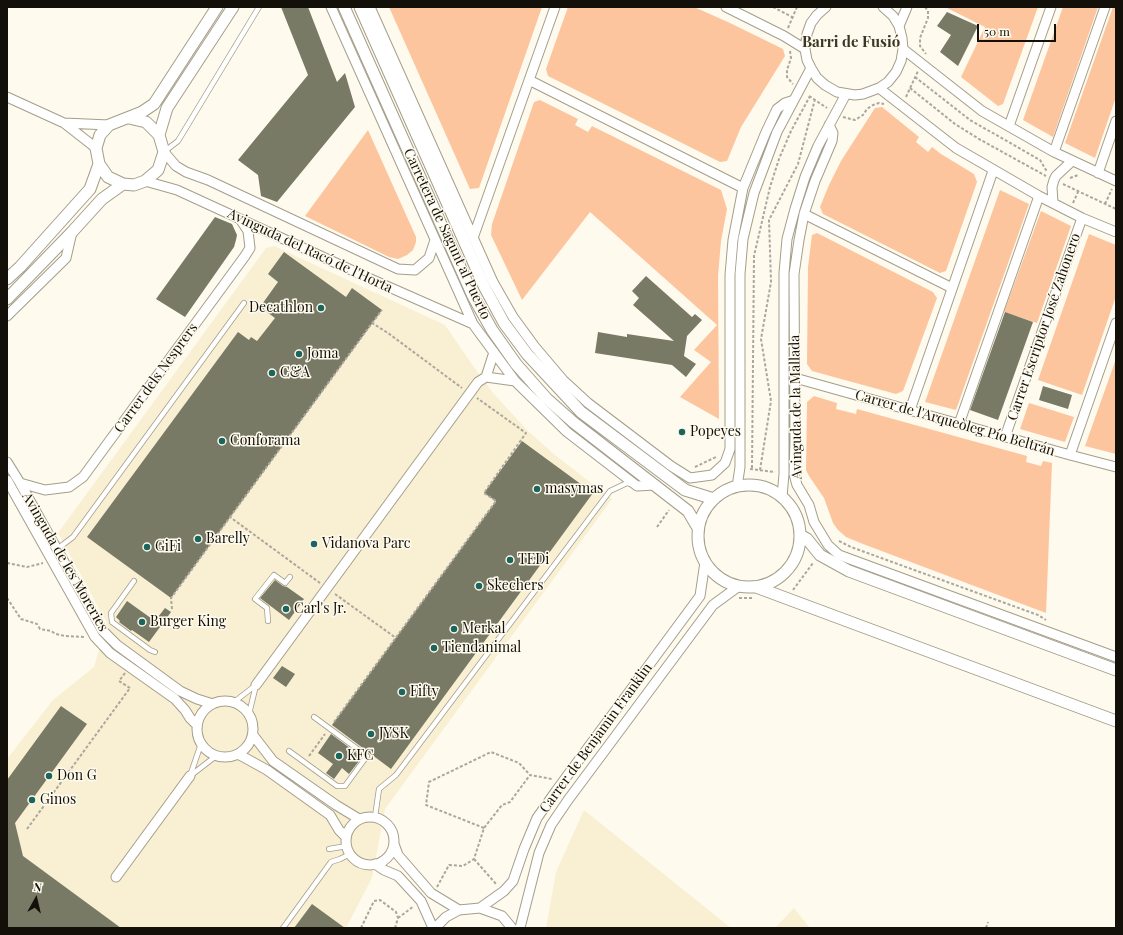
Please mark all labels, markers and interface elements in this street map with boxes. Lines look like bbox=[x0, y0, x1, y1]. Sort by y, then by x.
scale bar bbox=[979, 16, 1058, 42]
text: 50 m bbox=[984, 23, 1010, 39]
district label: Barri de Fusió bbox=[802, 33, 900, 51]
street label: Carretera de Sagunt al Puerto bbox=[400, 146, 494, 322]
street label: Avinguda del Racó de l'Horta bbox=[225, 205, 395, 297]
street label: Carrer Escriptor José Zahonero bbox=[1004, 231, 1084, 423]
place label: Decathlon bbox=[249, 300, 313, 316]
marker: Decathlon bbox=[316, 303, 326, 313]
street label: Carrer dels Nesprers bbox=[111, 320, 201, 436]
street label: Avinguda de la Mallada bbox=[786, 335, 806, 479]
place label: Joma bbox=[307, 346, 338, 362]
marker: Joma bbox=[294, 349, 304, 359]
place label: C&A bbox=[280, 365, 310, 381]
marker: C&A bbox=[267, 368, 277, 378]
street label: Carrer de l'Arqueòleg Pío Beltrán bbox=[853, 386, 1057, 460]
place label: Popeyes bbox=[690, 424, 741, 440]
marker: Popeyes bbox=[677, 427, 687, 437]
place label: Conforama bbox=[230, 433, 300, 449]
marker: Conforama bbox=[217, 436, 227, 446]
place label: masymas bbox=[545, 481, 603, 497]
marker: masymas bbox=[532, 484, 542, 494]
street label: Avinguda de les Moreries bbox=[18, 489, 112, 635]
place label: Barelly bbox=[206, 531, 250, 547]
marker: Barelly bbox=[193, 534, 203, 544]
place label: Vidanova Parc bbox=[322, 536, 411, 552]
place label: GiFi bbox=[155, 539, 181, 555]
marker: Vidanova Parc bbox=[309, 539, 319, 549]
marker: GiFi bbox=[142, 542, 152, 552]
place label: TEDi bbox=[518, 552, 549, 568]
marker: TEDi bbox=[505, 555, 515, 565]
place label: Skechers bbox=[487, 578, 544, 594]
marker: Skechers bbox=[474, 581, 484, 591]
place label: Carl's Jr. bbox=[294, 601, 347, 617]
marker: Carl's Jr. bbox=[281, 604, 291, 614]
place label: Burger King bbox=[150, 614, 226, 630]
marker: Burger King bbox=[137, 617, 147, 627]
place label: Merkal bbox=[462, 621, 506, 637]
marker: Merkal bbox=[449, 624, 459, 634]
place label: Tiendanimal bbox=[442, 640, 521, 656]
marker: Tiendanimal bbox=[429, 643, 439, 653]
street label: Carrer de Benjamin Franklin bbox=[536, 660, 656, 816]
place label: Fifty bbox=[410, 684, 439, 700]
marker: Fifty bbox=[397, 687, 407, 697]
place label: JYSK bbox=[379, 726, 409, 742]
marker: JYSK bbox=[366, 729, 376, 739]
place label: KFC bbox=[347, 748, 374, 764]
marker: KFC bbox=[334, 751, 344, 761]
place label: Don G bbox=[57, 768, 96, 784]
marker: Don G bbox=[44, 771, 54, 781]
place label: Ginos bbox=[40, 792, 76, 808]
marker: Ginos bbox=[27, 795, 37, 805]
north arrow bbox=[16, 879, 56, 919]
text: N bbox=[33, 879, 43, 895]

